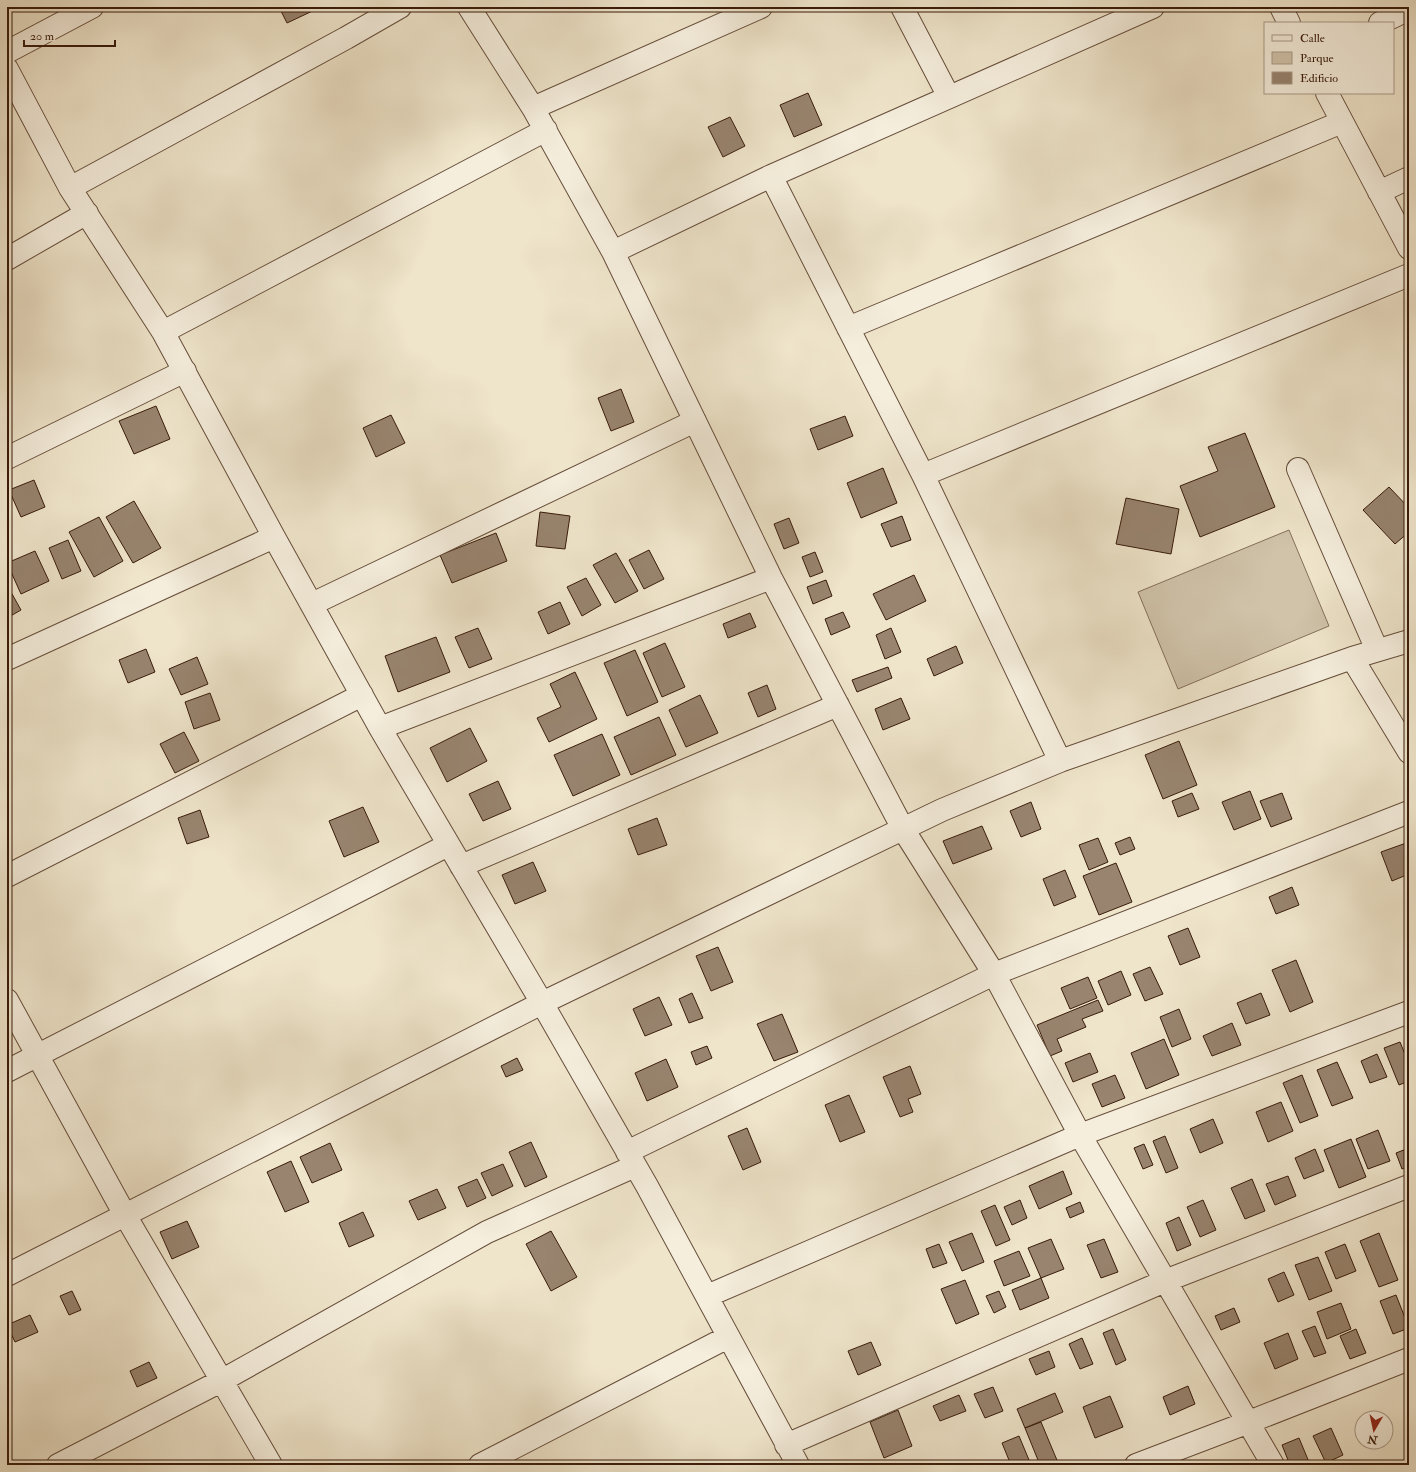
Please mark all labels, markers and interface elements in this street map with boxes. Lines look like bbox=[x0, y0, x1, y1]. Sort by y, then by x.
scale bar bbox=[24, 22, 115, 48]
legend bbox=[1264, 22, 1394, 94]
text: 20 m bbox=[30, 29, 55, 44]
text: Calle bbox=[1300, 31, 1325, 46]
text: Parque bbox=[1300, 51, 1334, 66]
text: Edificio bbox=[1300, 71, 1338, 86]
north arrow bbox=[1354, 1410, 1394, 1450]
text: N bbox=[1366, 1432, 1379, 1447]

